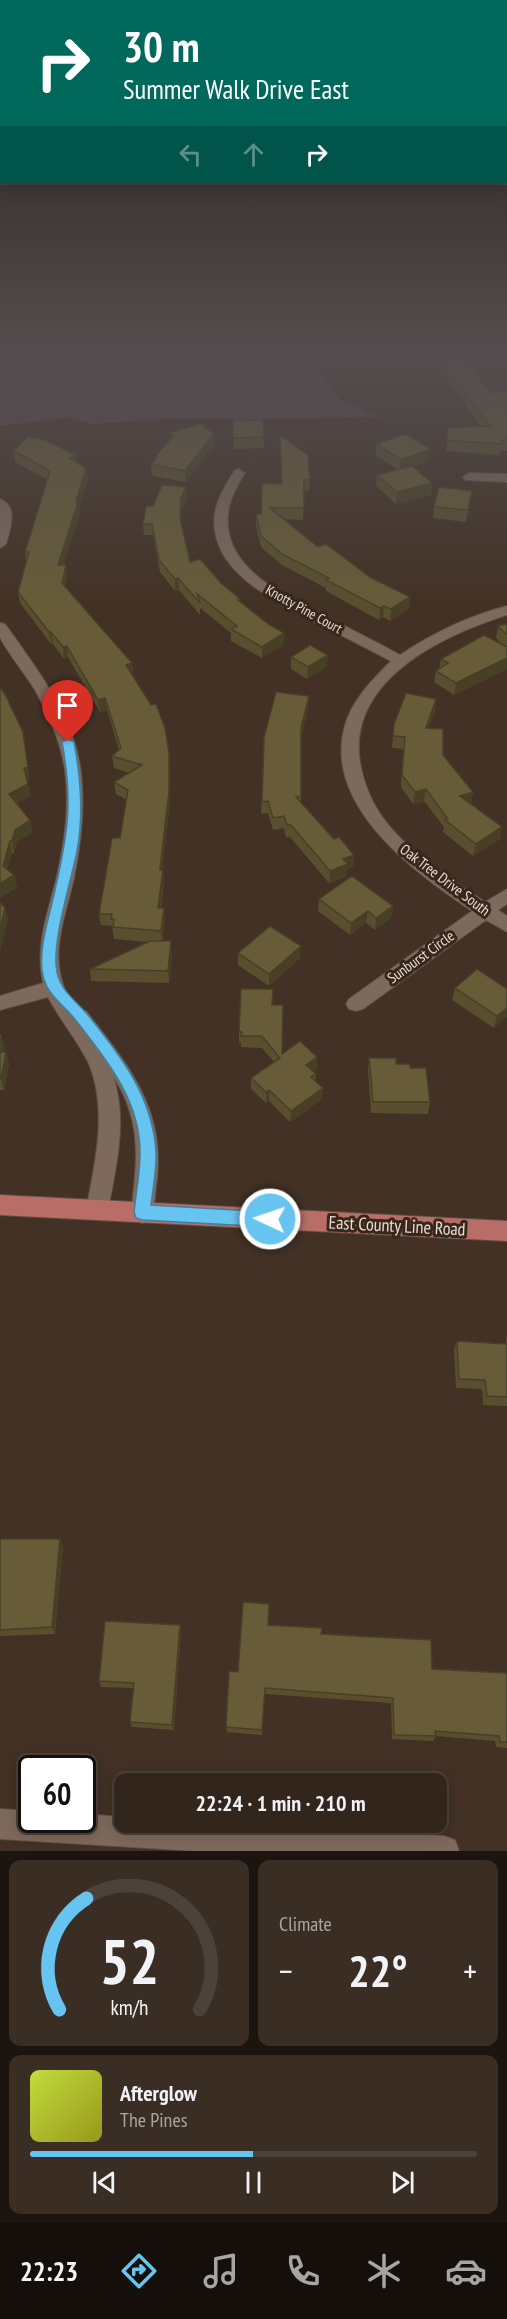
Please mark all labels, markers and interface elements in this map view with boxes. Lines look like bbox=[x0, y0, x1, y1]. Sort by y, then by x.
text: 30 m bbox=[123, 19, 200, 74]
icon: right bbox=[24, 24, 102, 102]
text: Summer Walk Drive East bbox=[123, 72, 349, 106]
icon: left bbox=[174, 138, 207, 171]
icon: ahead bbox=[237, 138, 270, 171]
icon: right bbox=[300, 138, 333, 171]
street label: Knotty Pine Court bbox=[263, 581, 346, 637]
pin bbox=[42, 680, 93, 742]
icon: arrive bbox=[51, 689, 84, 722]
street label: Oak Tree Drive South bbox=[396, 840, 494, 920]
street label: Sunburst Circle bbox=[383, 926, 458, 987]
position arrow bbox=[238, 1187, 302, 1251]
street label: East County Line Road bbox=[328, 1210, 466, 1241]
speed limit sign: 60 bbox=[18, 1755, 96, 1833]
text: 22:24 · 1 min · 210 m bbox=[195, 1789, 366, 1817]
text: Climate bbox=[279, 1911, 332, 1937]
text: 52 bbox=[99, 1920, 159, 2001]
text: 22° bbox=[348, 1941, 408, 1999]
text: − bbox=[279, 1949, 293, 1992]
text: + bbox=[463, 1949, 477, 1992]
text: km/h bbox=[110, 1993, 148, 2021]
text: Afterglow bbox=[120, 2079, 197, 2107]
text: The Pines bbox=[120, 2107, 187, 2133]
icon: previous bbox=[88, 2166, 121, 2199]
icon: pause bbox=[237, 2166, 270, 2199]
icon: next bbox=[386, 2166, 419, 2199]
icon: directions bbox=[118, 2250, 160, 2292]
icon: music bbox=[200, 2250, 242, 2292]
icon: phone bbox=[282, 2250, 324, 2292]
icon: climate bbox=[363, 2250, 405, 2292]
icon: car bbox=[445, 2250, 487, 2292]
text: 22:23 bbox=[20, 2254, 78, 2288]

